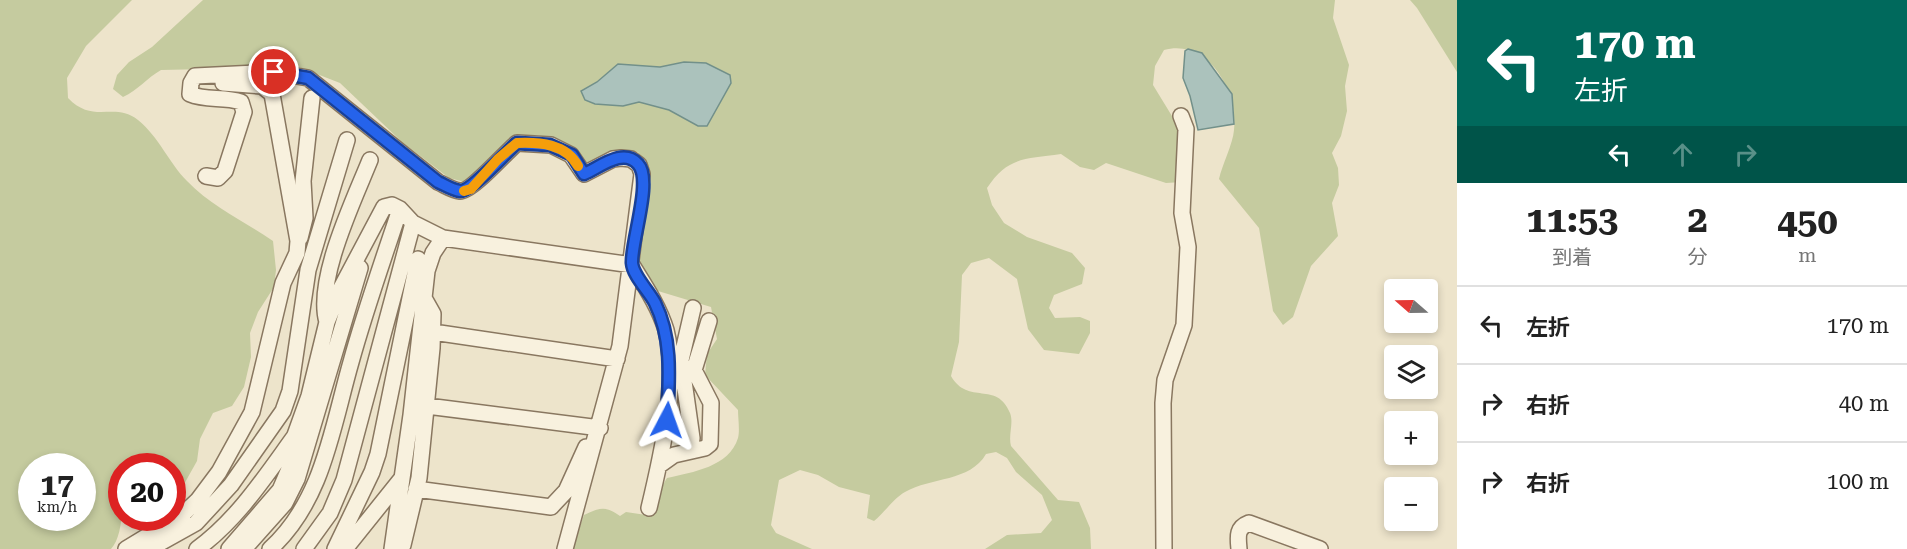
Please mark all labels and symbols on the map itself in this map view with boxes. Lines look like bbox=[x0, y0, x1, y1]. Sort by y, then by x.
pin bbox=[248, 46, 299, 97]
north arrow bbox=[1384, 279, 1438, 333]
position arrow bbox=[635, 388, 699, 452]
speed limit sign: 20 bbox=[108, 453, 186, 531]

